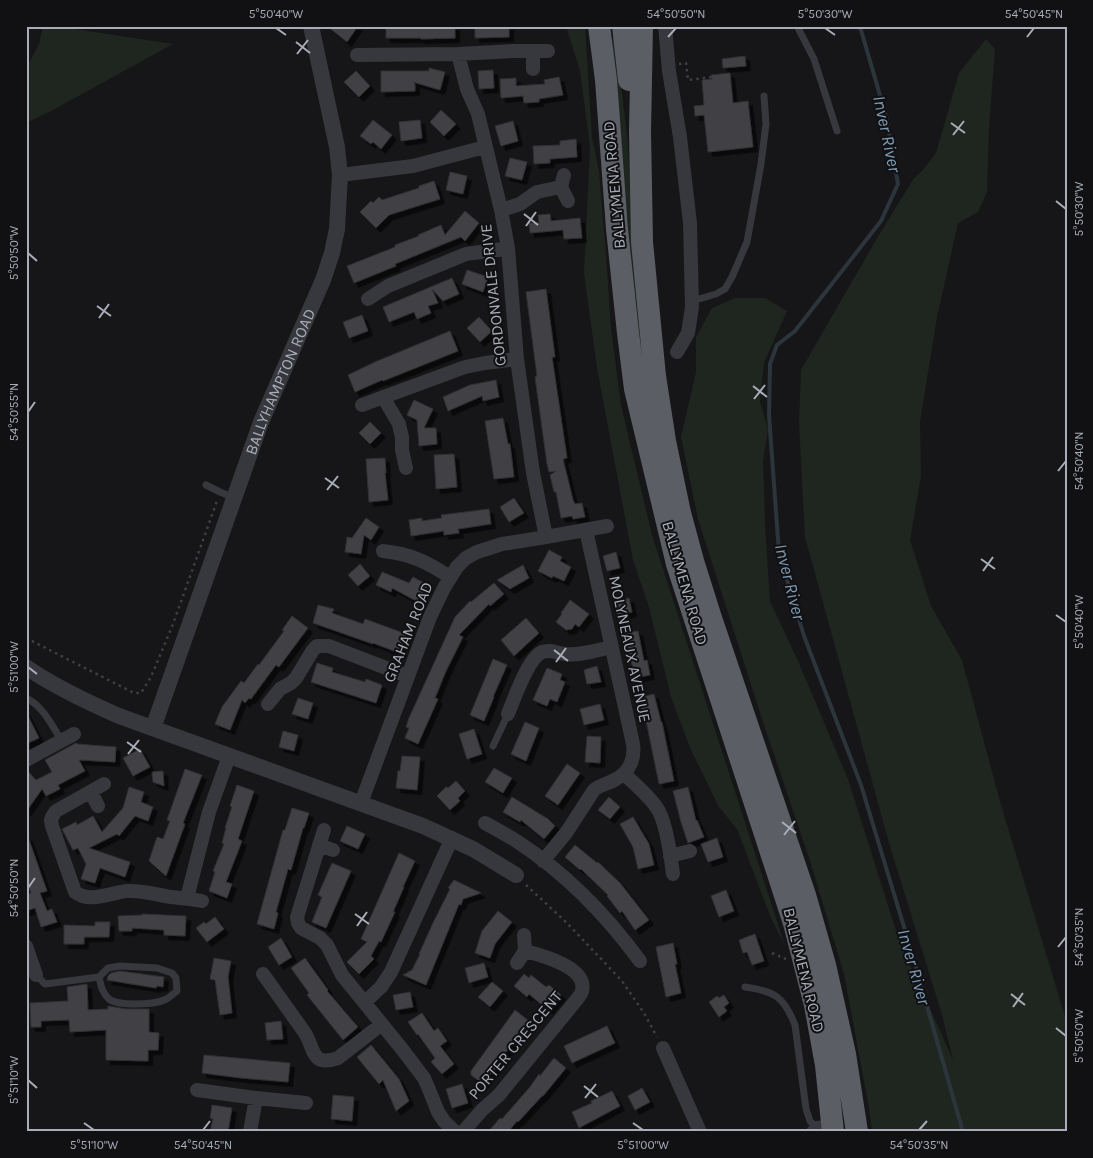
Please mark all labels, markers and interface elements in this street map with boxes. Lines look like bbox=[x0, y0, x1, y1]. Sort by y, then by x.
text: 5°50'40"W bbox=[249, 7, 304, 21]
text: 54°50'50"N bbox=[647, 7, 705, 21]
text: 5°50'30"W bbox=[798, 7, 853, 21]
text: 54°50'45"N bbox=[1005, 7, 1063, 21]
water label: Inver River bbox=[868, 93, 906, 175]
street label: BALLYMENA ROAD bbox=[599, 120, 629, 250]
text: 5°50'30"W bbox=[1072, 181, 1086, 236]
street label: GORDONVALE DRIVE bbox=[476, 223, 510, 367]
text: 5°50'50"W bbox=[7, 225, 21, 280]
street label: BALLYHAMPTON ROAD bbox=[241, 305, 319, 457]
text: 54°50'55"N bbox=[7, 383, 21, 441]
text: 54°50'40"N bbox=[1072, 432, 1086, 490]
street label: BALLYMENA ROAD bbox=[658, 519, 712, 647]
water label: Inver River bbox=[770, 541, 810, 623]
street label: MOLYNEAUX AVENUE bbox=[605, 574, 655, 724]
street label: GRAHAM ROAD bbox=[379, 579, 437, 685]
text: 5°50'40"W bbox=[1072, 594, 1086, 649]
text: 5°51'00"W bbox=[7, 641, 21, 693]
text: 54°50'50"N bbox=[7, 859, 21, 917]
street label: BALLYMENA ROAD bbox=[779, 906, 829, 1034]
text: 54°50'35"N bbox=[1072, 908, 1086, 966]
water label: Inver River bbox=[893, 926, 936, 1008]
street label: PORTER CRESCENT bbox=[464, 987, 566, 1103]
text: 5°50'50"W bbox=[1072, 1008, 1086, 1063]
text: 5°51'10"W bbox=[7, 1055, 21, 1104]
text: 5°51'10"W bbox=[70, 1138, 119, 1152]
text: 54°50'45"N bbox=[174, 1138, 232, 1152]
text: 5°51'00"W bbox=[617, 1138, 669, 1152]
text: 54°50'35"N bbox=[890, 1138, 948, 1152]

